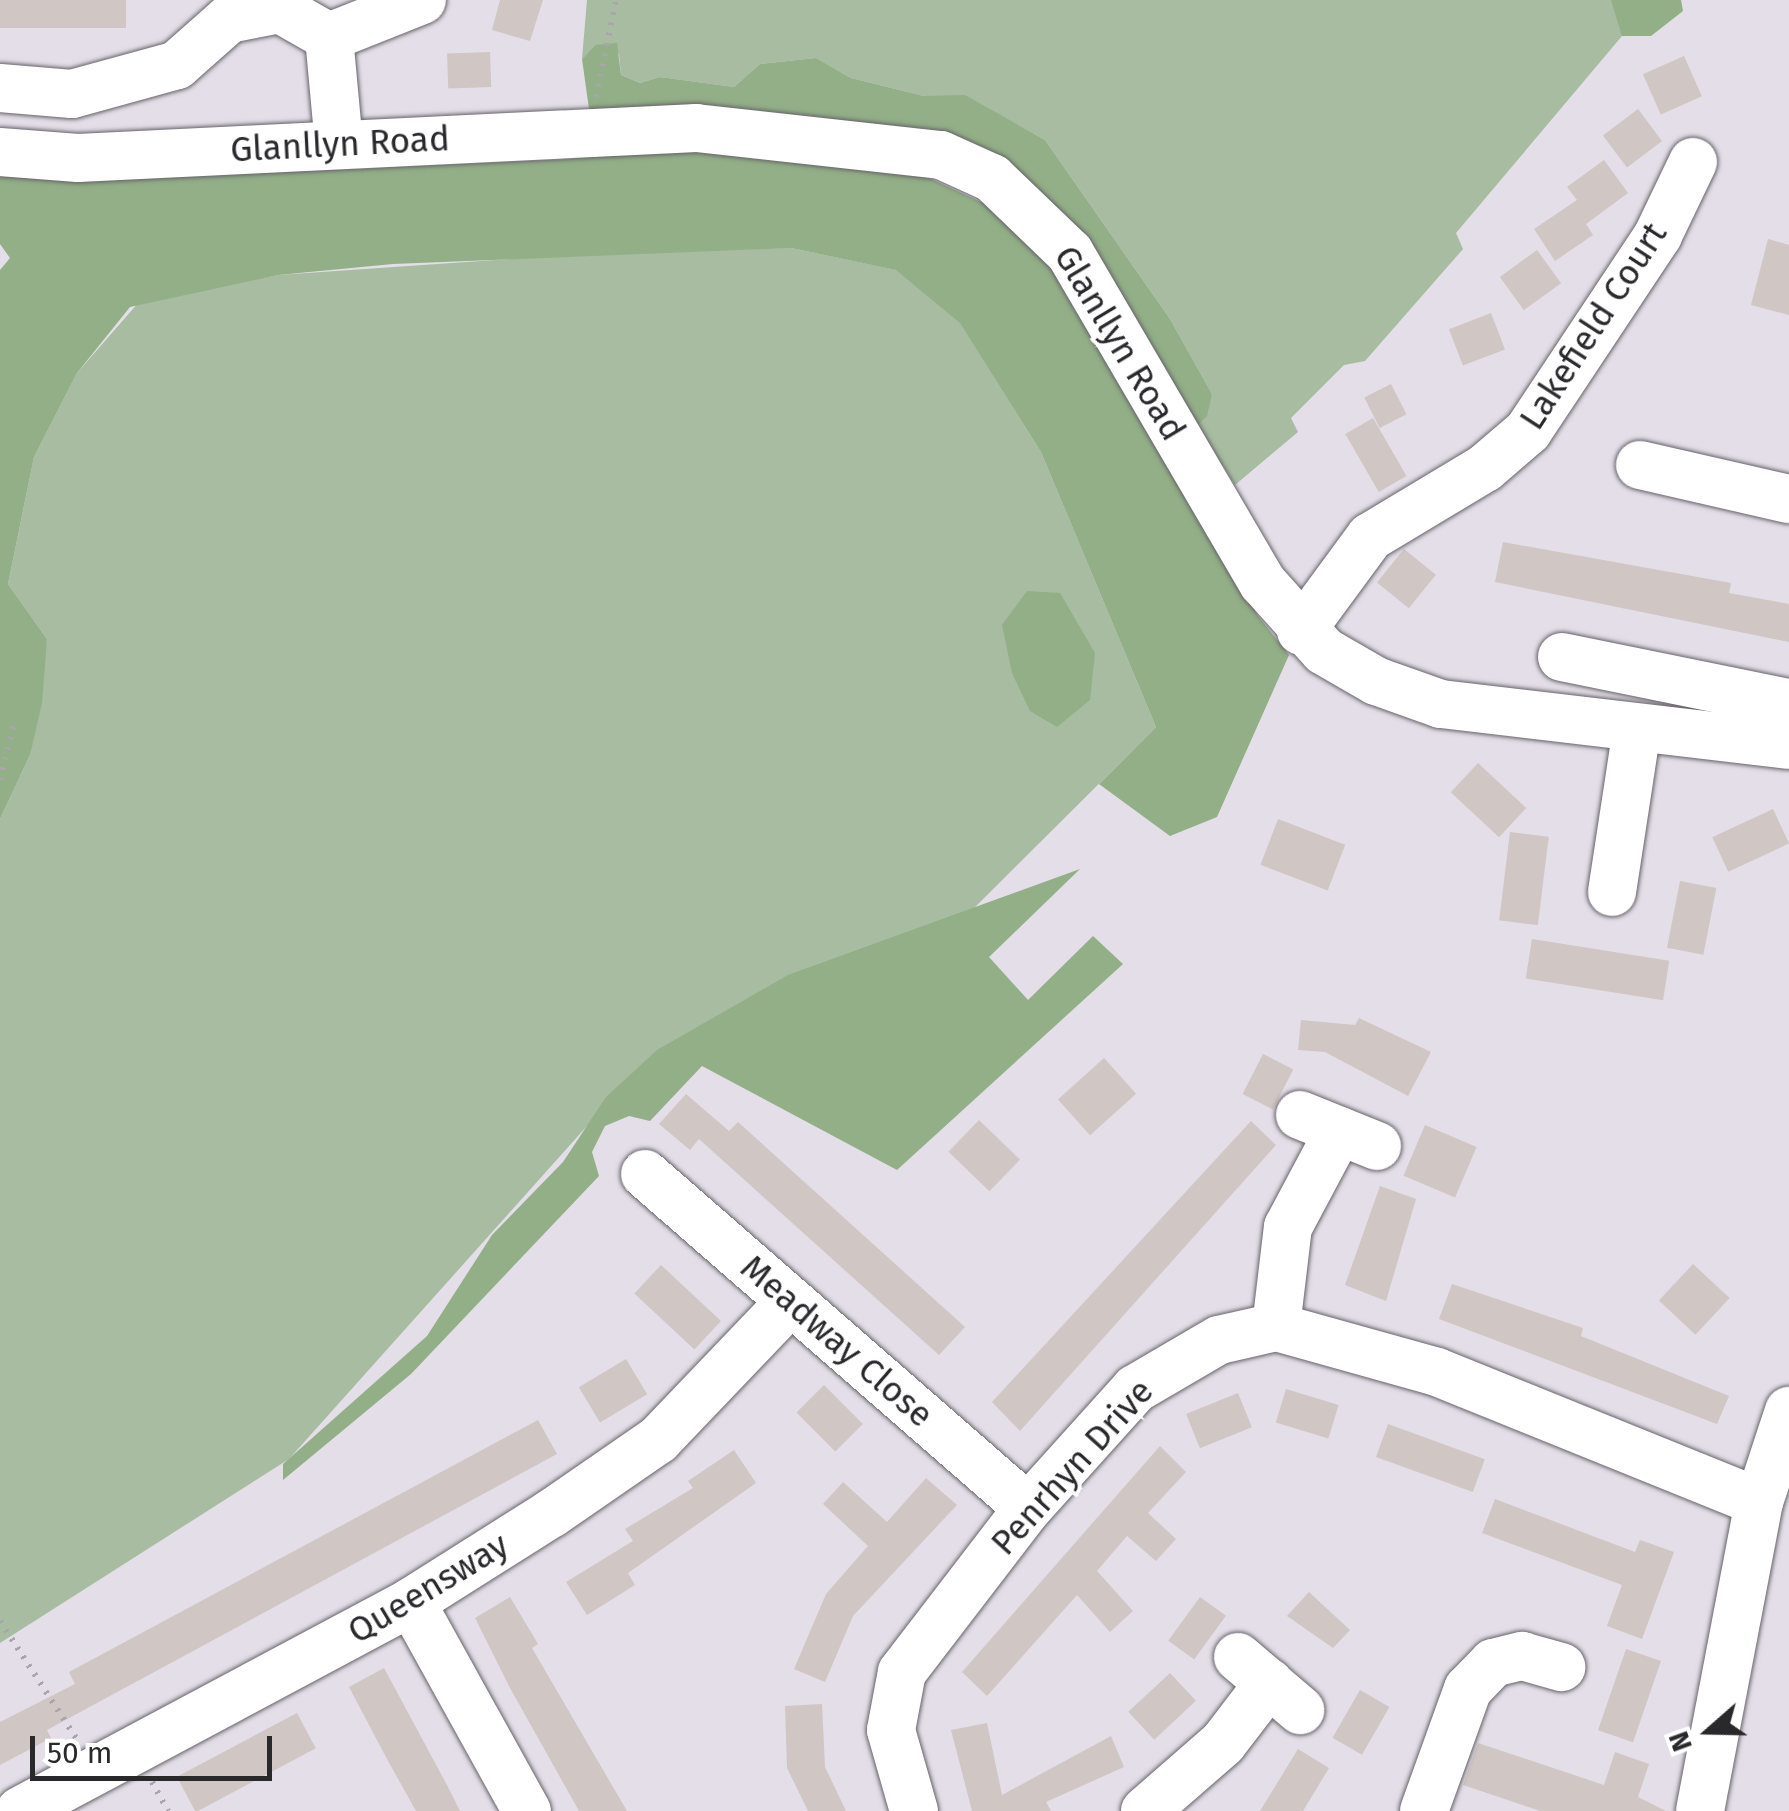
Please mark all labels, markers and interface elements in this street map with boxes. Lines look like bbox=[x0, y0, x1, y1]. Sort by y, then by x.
street label: Glanllyn Road bbox=[229, 117, 451, 171]
street label: Lakefield Court bbox=[1511, 215, 1675, 437]
street label: Glanllyn Road bbox=[1045, 238, 1195, 448]
street label: Meadway Close bbox=[732, 1246, 942, 1436]
street label: Penrhyn Drive bbox=[982, 1371, 1162, 1563]
street label: Queensway bbox=[340, 1524, 516, 1652]
north arrow bbox=[1659, 1681, 1759, 1781]
scale bar bbox=[35, 1716, 278, 1778]
text: N bbox=[1662, 1727, 1699, 1756]
text: 50 m bbox=[47, 1735, 112, 1771]

